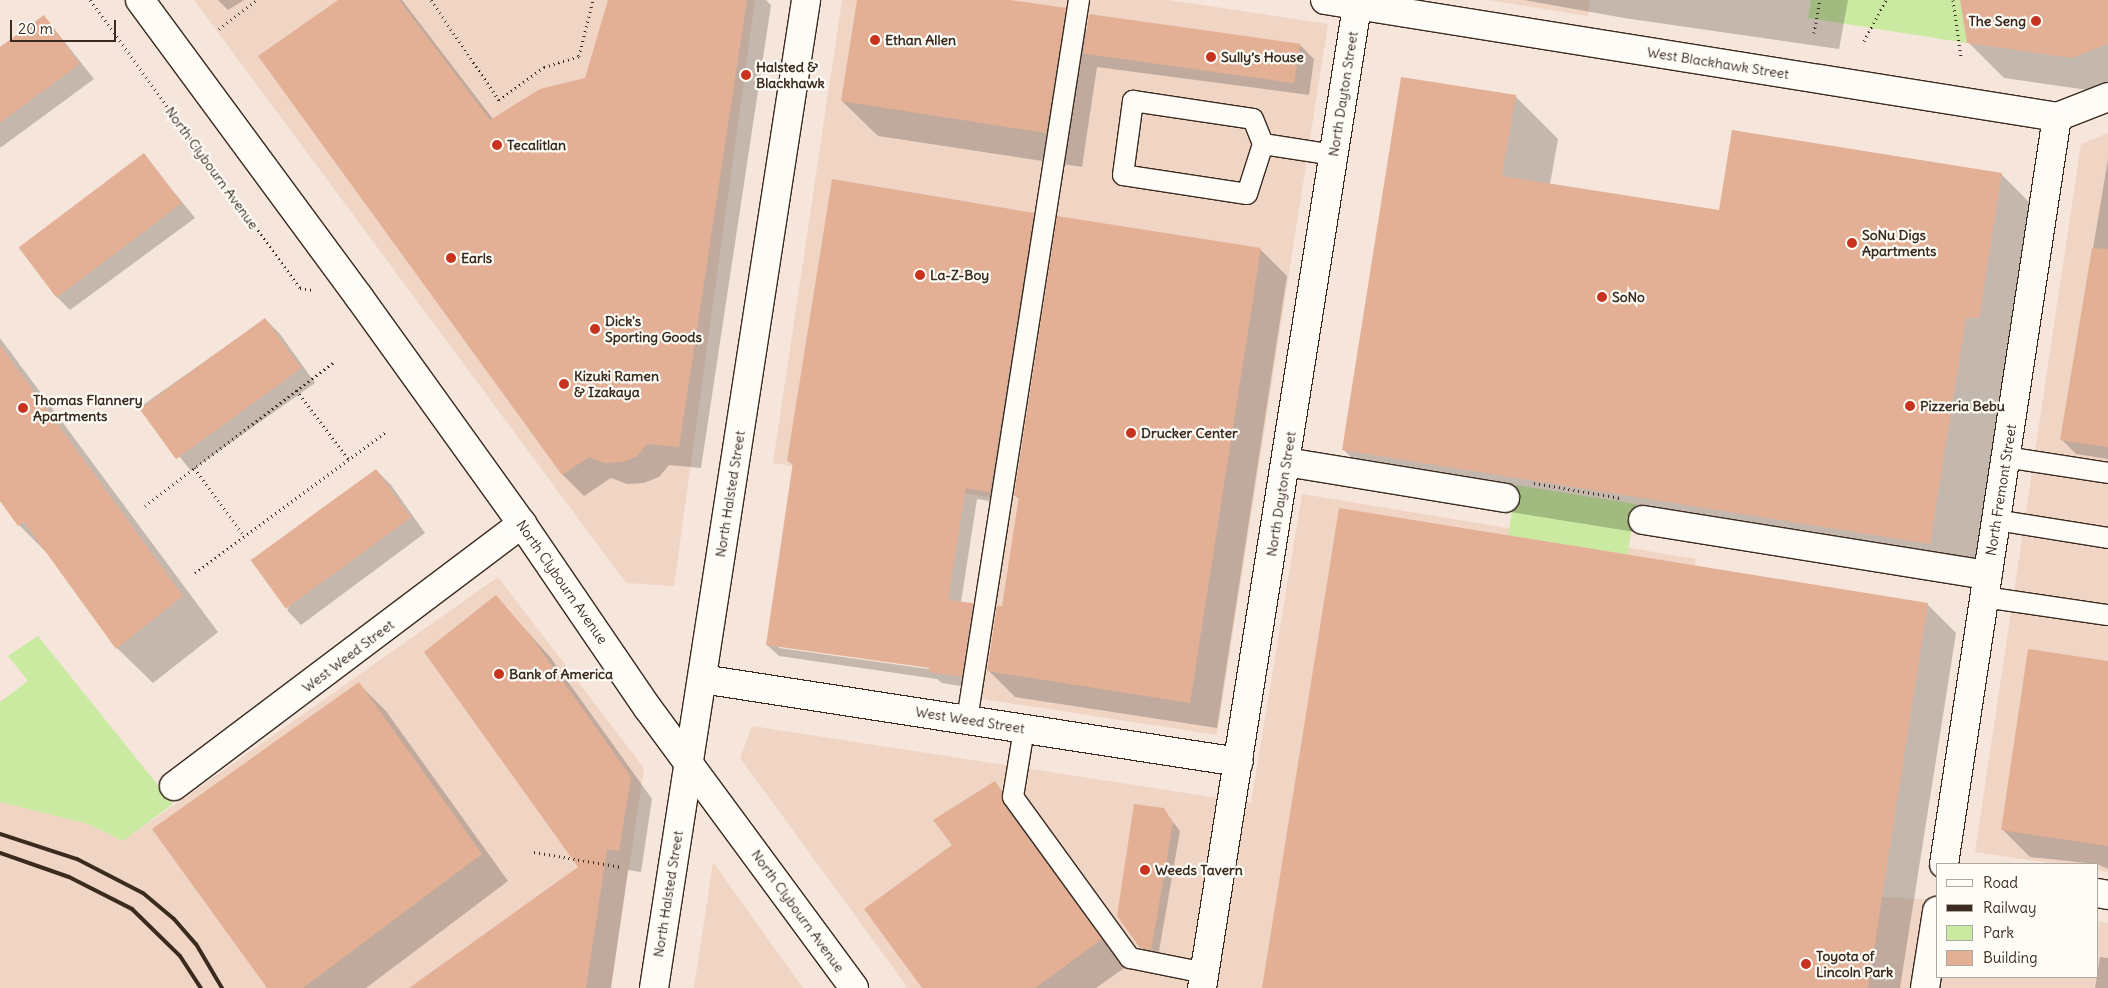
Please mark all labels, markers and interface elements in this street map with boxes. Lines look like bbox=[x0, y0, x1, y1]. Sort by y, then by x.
scale bar bbox=[12, 10, 119, 42]
place label: The Seng bbox=[1968, 13, 2026, 29]
marker: The Seng bbox=[2030, 15, 2042, 27]
text: 20 m bbox=[18, 19, 53, 38]
street label: North Dayton Street bbox=[1325, 30, 1361, 158]
place label: Ethan Allen bbox=[885, 32, 956, 48]
marker: Ethan Allen bbox=[869, 34, 881, 46]
street label: West Blackhawk Street bbox=[1646, 43, 1790, 83]
place label: Sully’s House bbox=[1221, 49, 1304, 65]
marker: Sully’s House bbox=[1205, 51, 1217, 63]
place label: Halsted & Blackhawk bbox=[756, 59, 825, 92]
marker: Halsted & Blackhawk bbox=[740, 69, 752, 81]
street label: North Clybourn Avenue bbox=[162, 103, 262, 233]
place label: Tecalitlan bbox=[507, 137, 566, 153]
marker: Tecalitlan bbox=[491, 139, 503, 151]
place label: SoNu Digs Apartments bbox=[1862, 227, 1936, 260]
marker: SoNu Digs Apartments bbox=[1846, 237, 1858, 249]
place label: Earls bbox=[461, 250, 492, 266]
marker: Earls bbox=[445, 252, 457, 264]
place label: La-Z-Boy bbox=[930, 267, 989, 283]
marker: La-Z-Boy bbox=[914, 269, 926, 281]
place label: SoNo bbox=[1612, 289, 1645, 305]
marker: SoNo bbox=[1596, 291, 1608, 303]
place label: Dick's Sporting Goods bbox=[605, 313, 702, 346]
marker: Dick's Sporting Goods bbox=[589, 323, 601, 335]
place label: Kizuki Ramen & Izakaya bbox=[574, 368, 659, 401]
marker: Kizuki Ramen & Izakaya bbox=[558, 378, 570, 390]
place label: Thomas Flannery Apartments bbox=[33, 392, 143, 424]
place label: Pizzeria Bebu bbox=[1920, 398, 2005, 414]
marker: Pizzeria Bebu bbox=[1904, 400, 1916, 412]
marker: Thomas Flannery Apartments bbox=[17, 402, 29, 414]
street label: North Fremont Street bbox=[1982, 423, 2020, 557]
place label: Drucker Center bbox=[1141, 425, 1238, 441]
marker: Drucker Center bbox=[1125, 427, 1137, 439]
street label: North Halsted Street bbox=[712, 430, 748, 558]
street label: North Dayton Street bbox=[1263, 430, 1299, 558]
street label: North Clybourn Avenue bbox=[513, 517, 611, 647]
street label: West Weed Street bbox=[299, 616, 397, 696]
place label: Bank of America bbox=[509, 666, 613, 682]
marker: Bank of America bbox=[493, 668, 505, 680]
street label: West Weed Street bbox=[914, 703, 1026, 737]
street label: North Halsted Street bbox=[650, 830, 686, 958]
street label: North Clybourn Avenue bbox=[748, 846, 848, 976]
place label: Weeds Tavern bbox=[1155, 862, 1243, 878]
legend bbox=[1936, 863, 2098, 978]
marker: Weeds Tavern bbox=[1139, 864, 1151, 876]
text: Road bbox=[1983, 873, 2018, 892]
text: Railway bbox=[1983, 898, 2037, 917]
text: Park bbox=[1983, 923, 2014, 942]
place label: Toyota of Lincoln Park bbox=[1816, 948, 1893, 980]
text: Building bbox=[1983, 948, 2038, 967]
marker: Toyota of Lincoln Park bbox=[1800, 958, 1812, 970]

